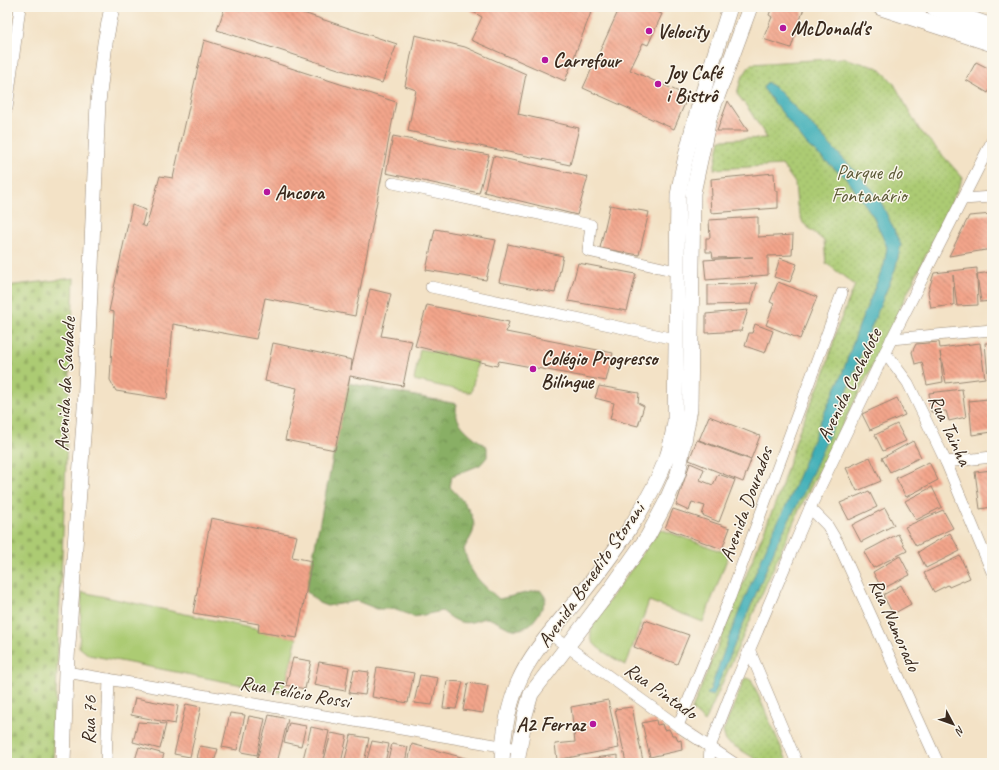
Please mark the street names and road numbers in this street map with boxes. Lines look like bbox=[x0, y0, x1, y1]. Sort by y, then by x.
street label: Avenida da Saudade bbox=[49, 315, 81, 452]
street label: Avenida Cachalote bbox=[811, 323, 888, 446]
street label: Rua Tainha bbox=[923, 390, 978, 471]
street label: Avenida Dourados bbox=[714, 441, 779, 565]
street label: Avenida Benedito Storani bbox=[532, 496, 652, 652]
street label: Rua Namorado bbox=[864, 575, 927, 676]
street label: Rua Pintado bbox=[620, 657, 704, 726]
street label: Rua Felício Rossi bbox=[238, 670, 354, 714]
street label: Rua 76 bbox=[76, 694, 102, 745]

